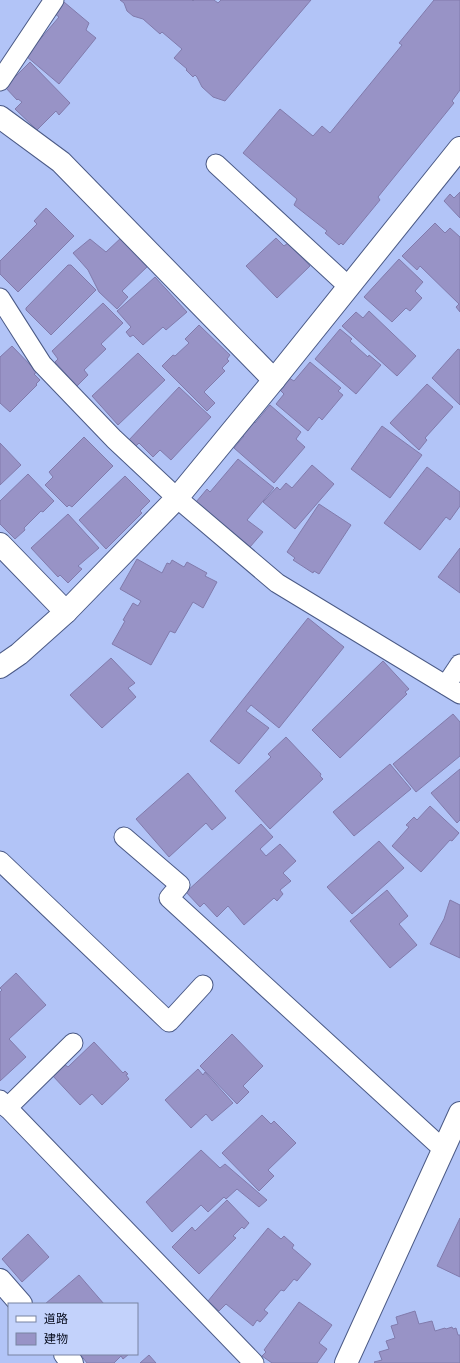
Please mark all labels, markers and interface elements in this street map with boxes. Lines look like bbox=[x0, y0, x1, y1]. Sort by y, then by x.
legend bbox=[8, 1303, 138, 1355]
text: 道路 bbox=[44, 1309, 68, 1328]
text: 建物 bbox=[44, 1329, 68, 1348]

